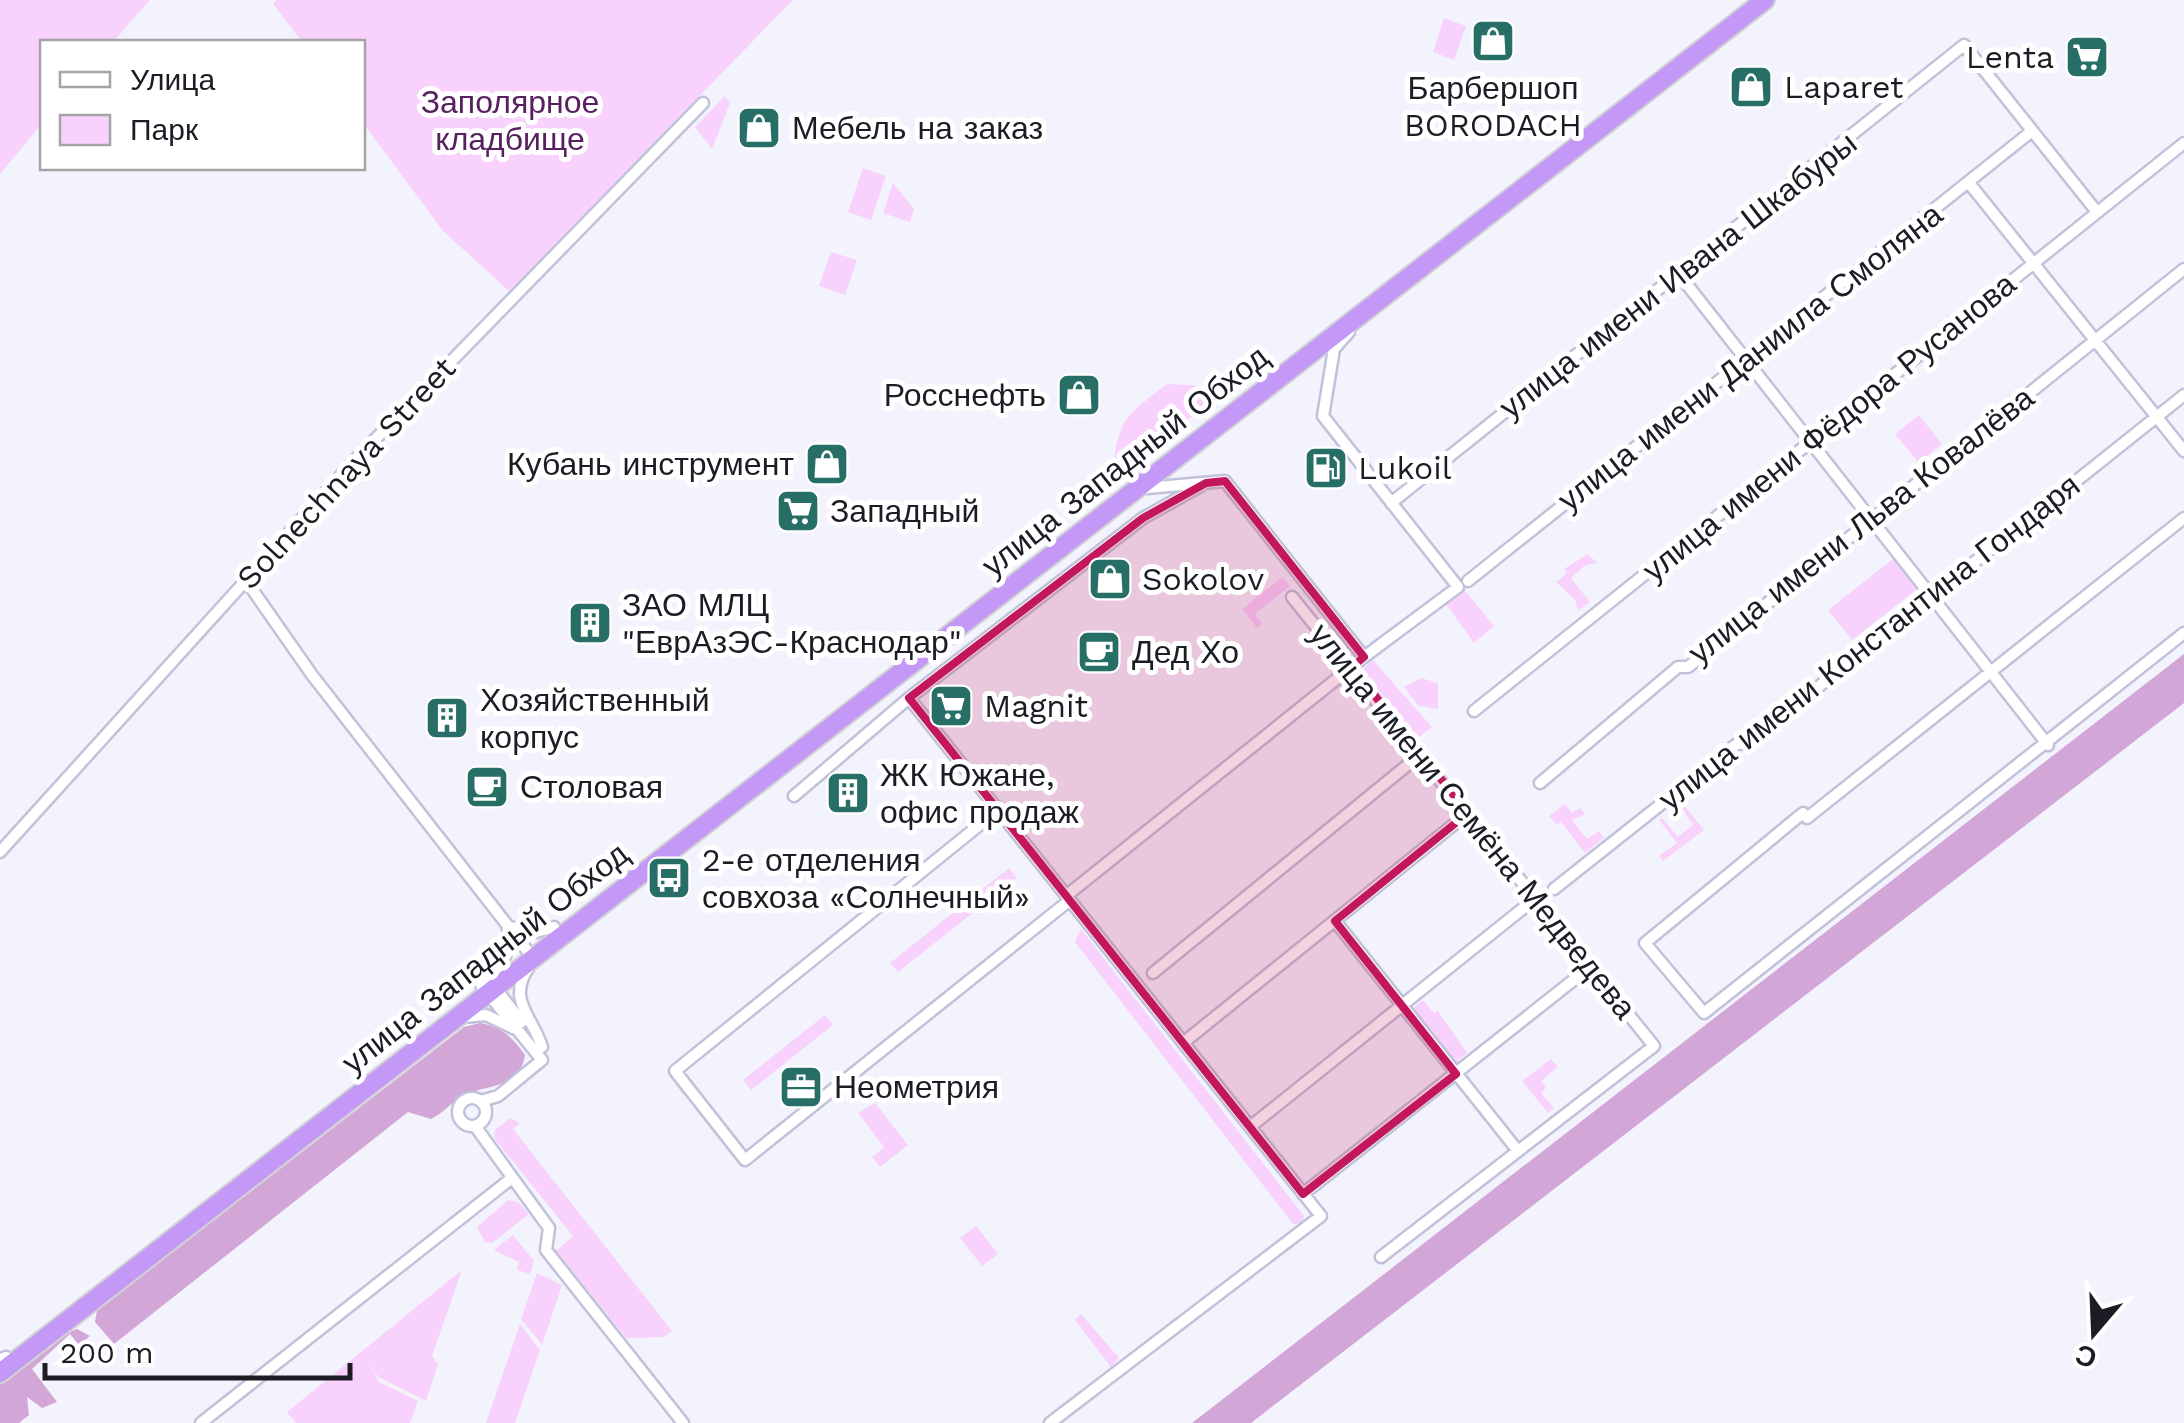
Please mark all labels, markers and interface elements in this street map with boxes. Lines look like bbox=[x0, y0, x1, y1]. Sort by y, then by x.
shop icon: Барбершоп BORODACH bbox=[1470, 18, 1516, 64]
supermarket icon: Lenta bbox=[2064, 34, 2110, 80]
place label: Lenta bbox=[1966, 38, 2054, 76]
legend bbox=[40, 40, 365, 170]
text: Улица bbox=[130, 62, 215, 97]
shop icon: Laparet bbox=[1728, 64, 1774, 110]
place label: Laparet bbox=[1784, 68, 1903, 106]
place label: Барбершоп BORODACH bbox=[1404, 69, 1582, 144]
park label: Заполярное кладбище bbox=[421, 83, 599, 158]
shop icon: Мебель на заказ bbox=[736, 105, 782, 151]
place label: Мебель на заказ bbox=[792, 109, 1043, 147]
text: Парк bbox=[130, 112, 199, 147]
street label: улица имени Ивана Шкабуры bbox=[1492, 124, 1864, 426]
street label: улица имени Даниила Смоляна bbox=[1550, 195, 1950, 519]
street label: улица имени Фёдора Русанова bbox=[1635, 265, 2023, 589]
street label: улица Западный Обход bbox=[974, 337, 1276, 585]
street label: Solnechnaya Street bbox=[229, 349, 463, 597]
shop icon: Росснефть bbox=[1056, 372, 1102, 418]
place label: Росснефть bbox=[884, 376, 1046, 414]
street label: улица имени Льва Ковалёва bbox=[1681, 378, 2041, 672]
shop icon: Кубань инструмент bbox=[804, 441, 850, 487]
place label: Кубань инструмент bbox=[507, 445, 794, 483]
fuel station icon: Lukoil bbox=[1303, 445, 1349, 491]
place label: Lukoil bbox=[1358, 449, 1452, 487]
street label: улица имени Константина Гондаря bbox=[1651, 466, 2087, 818]
supermarket icon: Западный bbox=[775, 488, 821, 534]
place label: Западный bbox=[830, 492, 979, 530]
shop icon: Sokolov bbox=[1087, 556, 1133, 602]
place label: Sokolov bbox=[1142, 560, 1264, 598]
place label: ЗАО МЛЦ "ЕврАзЭС-Краснодар" bbox=[622, 586, 962, 661]
building icon: ЗАО МЛЦ "ЕврАзЭС-Краснодар" bbox=[567, 600, 613, 646]
street label: улица имени Семёна Медведева bbox=[1302, 616, 1644, 1026]
cafe icon: Дед Хо bbox=[1076, 629, 1122, 675]
place label: Дед Хо bbox=[1132, 633, 1239, 671]
place label: Хозяйственный корпус bbox=[480, 681, 710, 756]
supermarket icon: Magnit bbox=[928, 683, 974, 729]
place label: Magnit bbox=[984, 687, 1088, 725]
building icon: Хозяйственный корпус bbox=[424, 695, 470, 741]
place label: ЖК Южане, офис продаж bbox=[880, 756, 1080, 831]
cafe icon: Столовая bbox=[464, 764, 510, 810]
place label: Столовая bbox=[520, 768, 663, 806]
building icon: ЖК Южане, офис продаж bbox=[825, 770, 871, 816]
street label: улица Западный Обход bbox=[334, 834, 636, 1082]
place label: 2-е отделения совхоза «Солнечный» bbox=[702, 841, 1030, 916]
bus stop icon: 2-е отделения совхоза «Солнечный» bbox=[646, 855, 692, 901]
office icon: Неометрия bbox=[778, 1064, 824, 1110]
place label: Неометрия bbox=[834, 1068, 999, 1106]
north arrow bbox=[2044, 1283, 2144, 1383]
scale bar bbox=[45, 1318, 350, 1380]
text: 200 m bbox=[60, 1335, 154, 1370]
text: С bbox=[2071, 1337, 2101, 1375]

